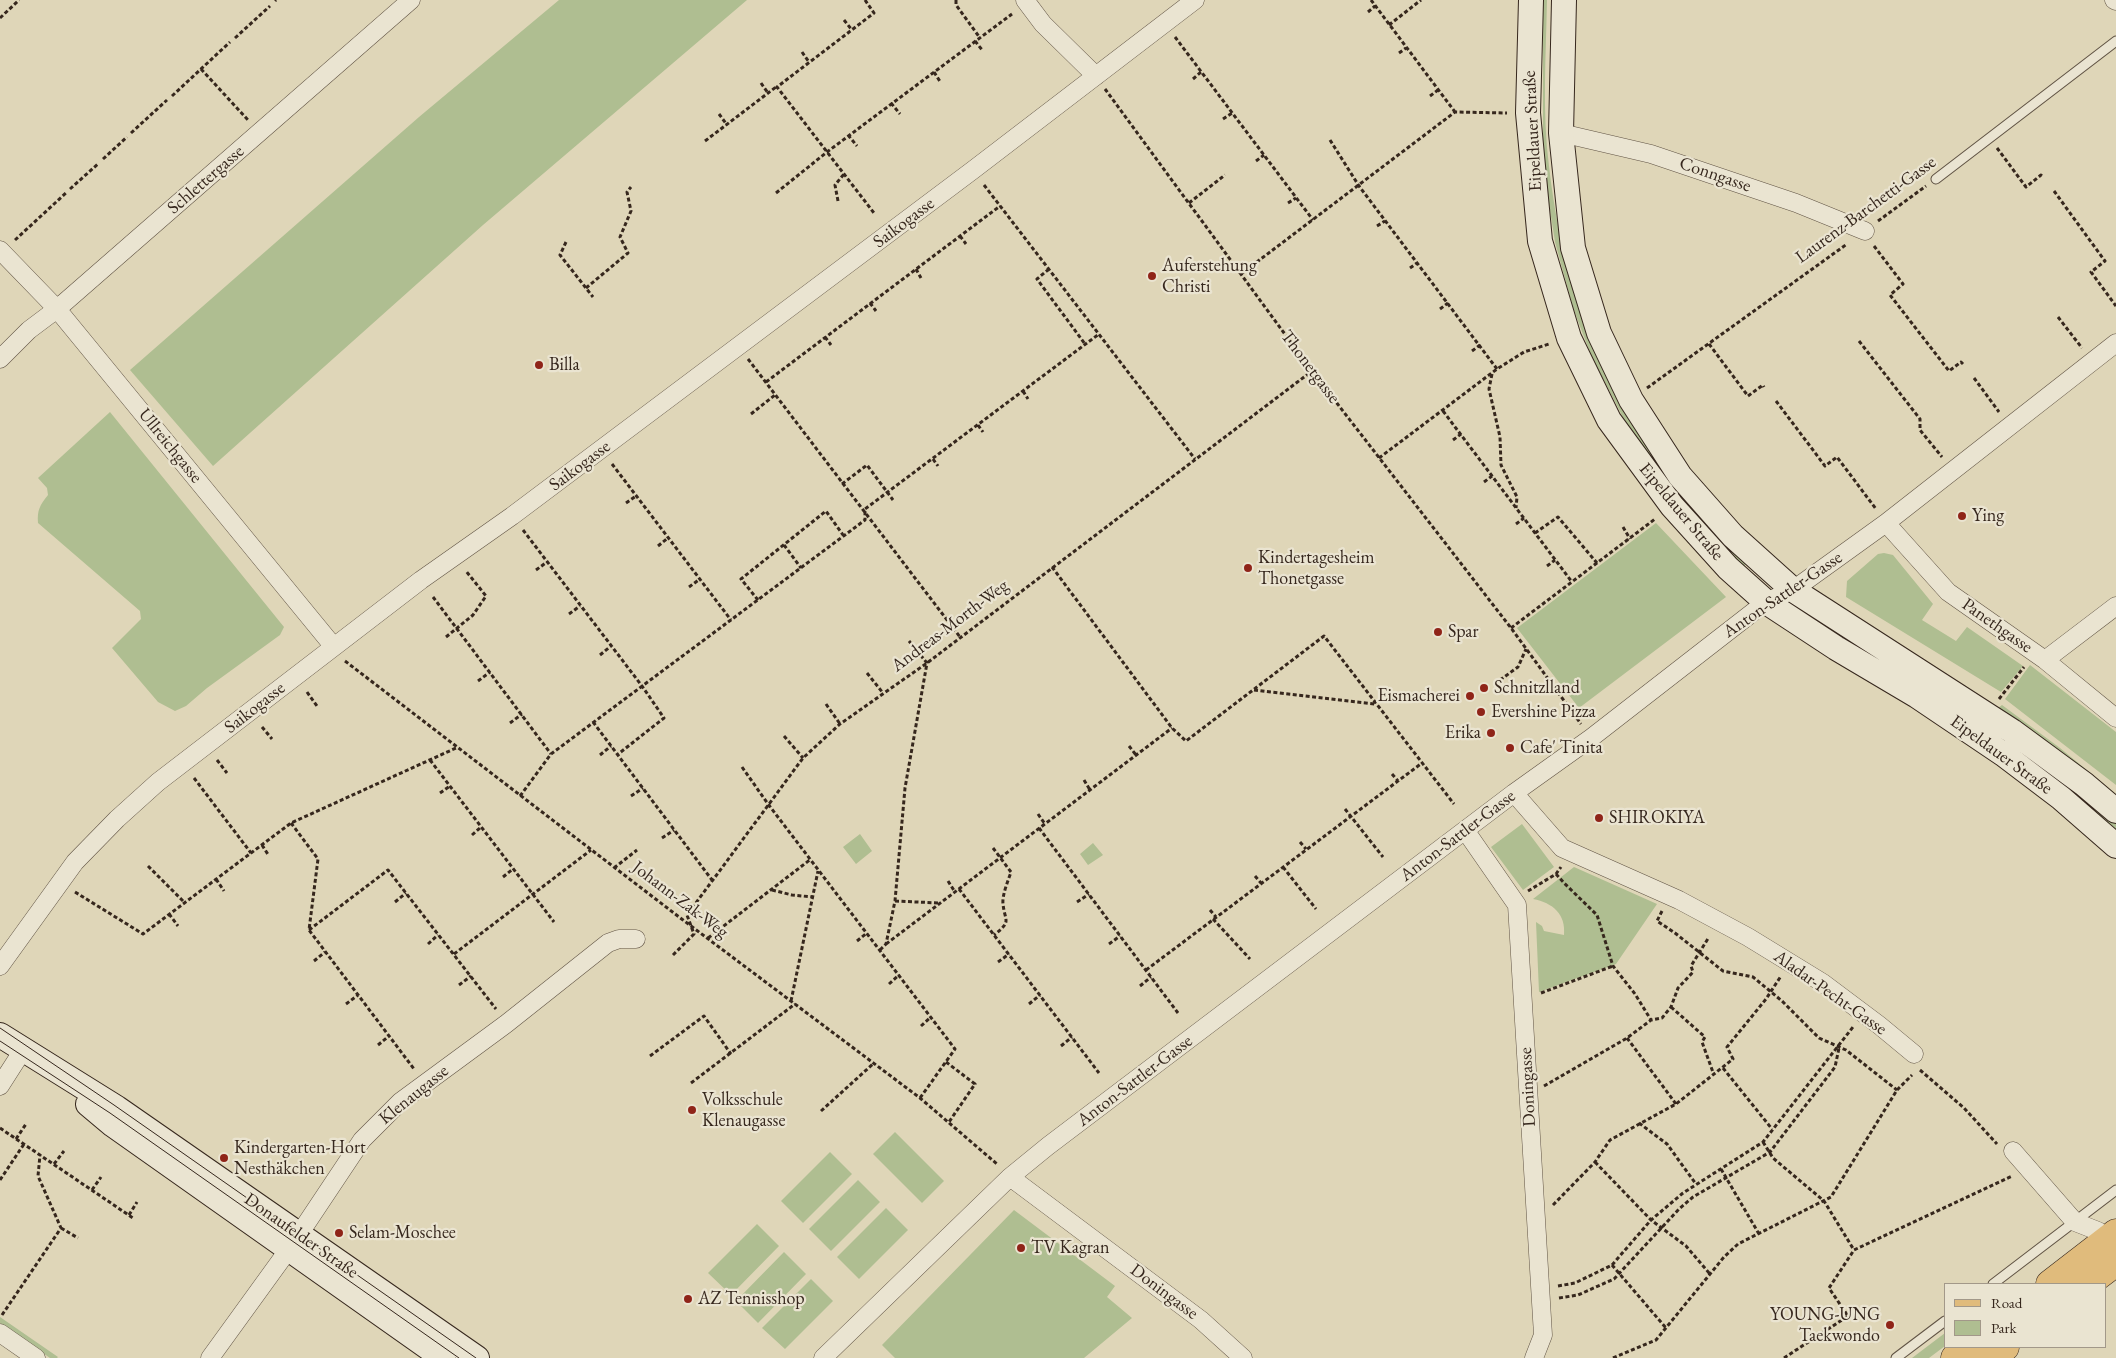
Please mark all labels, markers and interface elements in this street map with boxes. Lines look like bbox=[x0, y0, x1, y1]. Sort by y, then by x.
street label: Eipeldauer Straße bbox=[1519, 70, 1547, 192]
street label: Schlettergasse bbox=[163, 141, 249, 219]
street label: Laurenz-Barchetti-Gasse bbox=[1792, 152, 1940, 268]
street label: Conngasse bbox=[1676, 153, 1754, 197]
street label: Saikogasse bbox=[869, 193, 939, 253]
place label: Auferstehung Christi bbox=[1162, 255, 1257, 298]
marker: Auferstehung Christi bbox=[1146, 270, 1158, 282]
street label: Thonetgasse bbox=[1275, 326, 1345, 408]
place label: Billa bbox=[549, 354, 580, 376]
marker: Billa bbox=[533, 359, 545, 371]
street label: Ullreichgasse bbox=[133, 404, 207, 488]
street label: Saikogasse bbox=[545, 436, 615, 496]
street label: Eipeldauer Straße bbox=[1634, 459, 1728, 565]
place label: Ying bbox=[1972, 505, 2004, 527]
marker: Ying bbox=[1956, 510, 1968, 522]
place label: Kindertagesheim Thonetgasse bbox=[1258, 547, 1375, 590]
street label: Anton-Sattler-Gasse bbox=[1719, 547, 1847, 643]
marker: Kindertagesheim Thonetgasse bbox=[1242, 562, 1254, 574]
street label: Andreas-Morth-Weg bbox=[887, 575, 1013, 677]
street label: Panethgasse bbox=[1957, 594, 2037, 658]
place label: Spar bbox=[1448, 621, 1479, 643]
marker: Spar bbox=[1432, 626, 1444, 638]
place label: Schnitzlland bbox=[1494, 677, 1580, 699]
street label: Saikogasse bbox=[220, 678, 290, 738]
marker: Schnitzlland bbox=[1478, 682, 1490, 694]
place label: Eismacherei bbox=[1377, 685, 1460, 707]
marker: Eismacherei bbox=[1464, 690, 1476, 702]
place label: Evershine Pizza bbox=[1491, 701, 1596, 723]
marker: Evershine Pizza bbox=[1475, 706, 1487, 718]
street label: Eipeldauer Straße bbox=[1946, 711, 2056, 799]
place label: Erika bbox=[1445, 722, 1481, 744]
marker: Erika bbox=[1485, 727, 1497, 739]
place label: Cafe' Tinita bbox=[1520, 737, 1603, 759]
marker: Cafe' Tinita bbox=[1504, 742, 1516, 754]
street label: Anton-Sattler-Gasse bbox=[1396, 786, 1520, 886]
place label: SHIROKIYA bbox=[1609, 807, 1705, 829]
marker: SHIROKIYA bbox=[1593, 812, 1605, 824]
street label: Johann-Zak-Weg bbox=[628, 857, 732, 943]
street label: Aladar-Pecht-Gasse bbox=[1769, 946, 1891, 1040]
street label: Anton-Sattler-Gasse bbox=[1073, 1031, 1197, 1131]
street label: Doningasse bbox=[1515, 1047, 1541, 1127]
street label: Klenaugasse bbox=[375, 1060, 453, 1130]
place label: Volksschule Klenaugasse bbox=[702, 1089, 785, 1132]
marker: Volksschule Klenaugasse bbox=[686, 1104, 698, 1116]
place label: Kindergarten-Hort Nesthäkchen bbox=[234, 1137, 366, 1180]
marker: Kindergarten-Hort Nesthäkchen bbox=[218, 1152, 230, 1164]
street label: Donaufelder Straße bbox=[240, 1189, 362, 1283]
place label: Selam-Moschee bbox=[349, 1222, 456, 1244]
marker: Selam-Moschee bbox=[333, 1227, 345, 1239]
place label: TV Kagran bbox=[1031, 1237, 1109, 1259]
marker: TV Kagran bbox=[1015, 1242, 1027, 1254]
street label: Doningasse bbox=[1126, 1259, 1202, 1325]
legend bbox=[1944, 1283, 2106, 1348]
place label: AZ Tennisshop bbox=[698, 1288, 805, 1310]
marker: AZ Tennisshop bbox=[682, 1293, 694, 1305]
text: Road bbox=[1991, 1293, 2022, 1312]
place label: YOUNG-UNG Taekwondo bbox=[1770, 1304, 1880, 1346]
text: Park bbox=[1991, 1318, 2017, 1337]
marker: YOUNG-UNG Taekwondo bbox=[1884, 1319, 1896, 1331]

